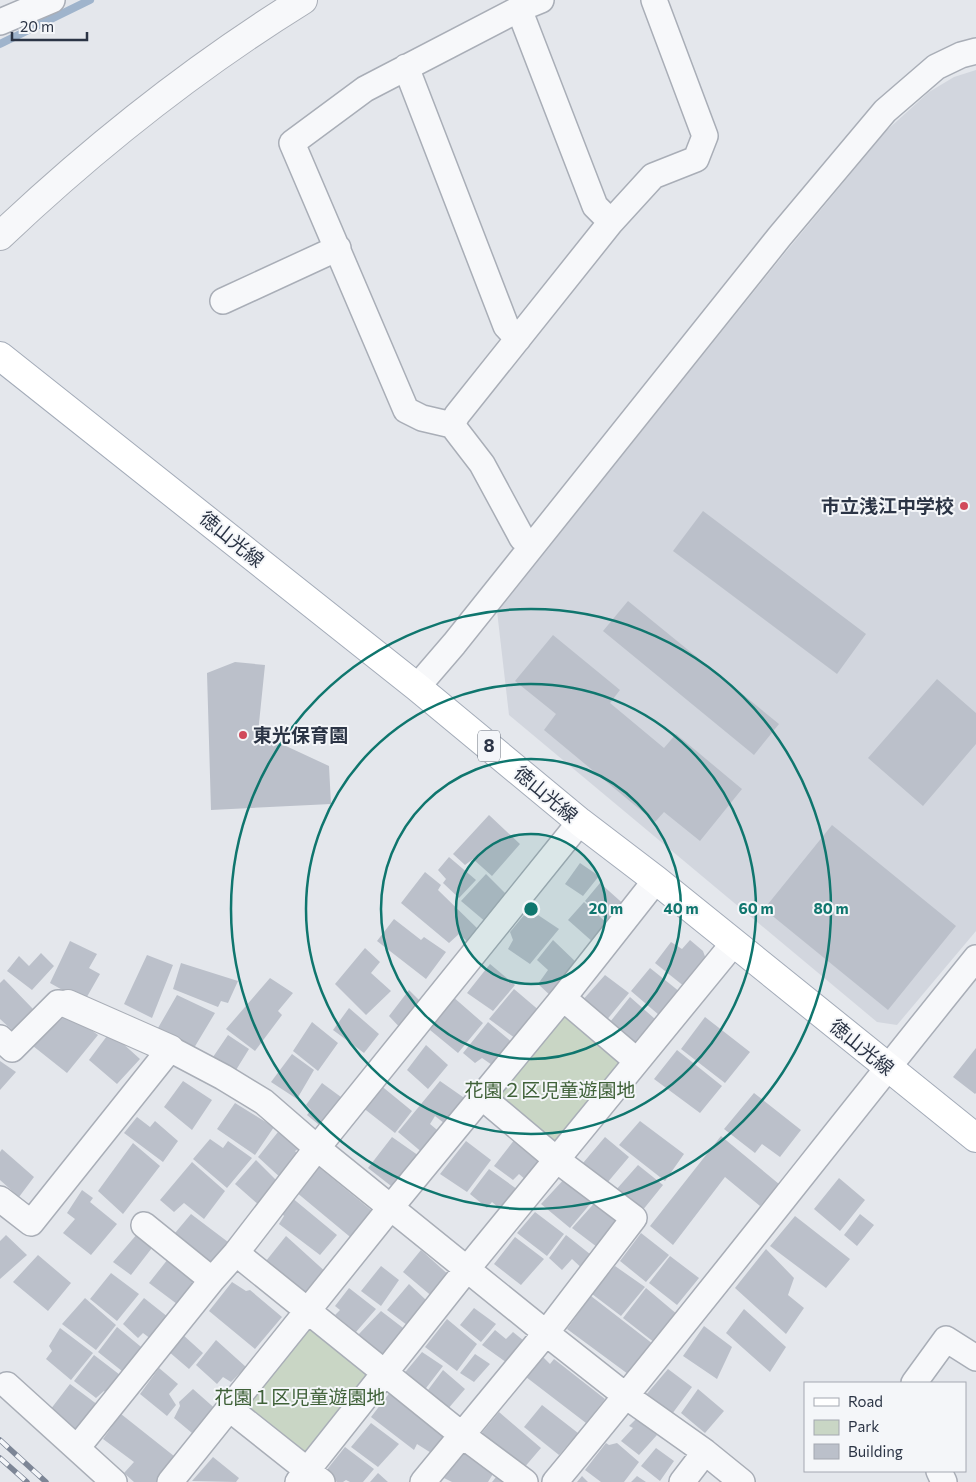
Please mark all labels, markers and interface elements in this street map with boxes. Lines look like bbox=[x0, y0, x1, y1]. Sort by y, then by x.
scale bar bbox=[12, 10, 88, 42]
text: 20 m bbox=[20, 17, 54, 35]
place label: 市立浅江中学校 bbox=[821, 494, 954, 517]
marker: 市立浅江中学校 bbox=[958, 500, 970, 512]
street label: 徳山光線 bbox=[196, 506, 269, 571]
place label: 東光保育園 bbox=[253, 723, 348, 746]
marker: 東光保育園 bbox=[237, 729, 249, 741]
road number: 8 bbox=[478, 730, 500, 761]
street label: 徳山光線 bbox=[510, 760, 583, 827]
text: 20 m bbox=[589, 899, 623, 917]
text: 40 m bbox=[663, 899, 699, 917]
text: 60 m bbox=[738, 899, 774, 917]
text: 80 m bbox=[813, 899, 849, 917]
centre of rings bbox=[522, 900, 540, 918]
street label: 徳山光線 bbox=[826, 1014, 899, 1079]
park label: 花園２区児童遊園地 bbox=[464, 1078, 636, 1101]
legend bbox=[804, 1382, 966, 1472]
park label: 花園１区児童遊園地 bbox=[214, 1385, 386, 1408]
text: Road bbox=[848, 1392, 883, 1410]
text: Park bbox=[848, 1417, 879, 1435]
text: Building bbox=[848, 1442, 903, 1460]

